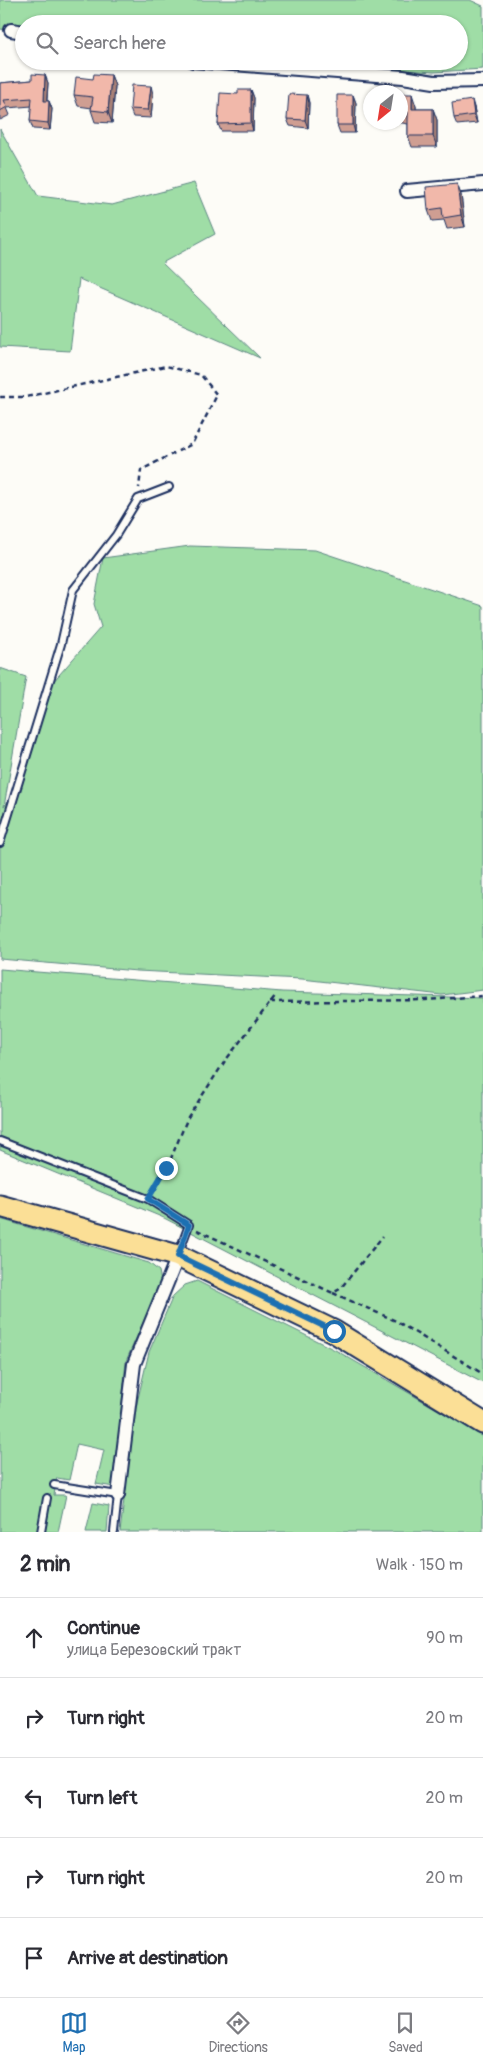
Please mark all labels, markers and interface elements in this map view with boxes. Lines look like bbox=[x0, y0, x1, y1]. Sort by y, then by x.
search box bbox=[15, 15, 468, 70]
icon: search bbox=[33, 29, 61, 57]
text: Search here bbox=[73, 31, 166, 55]
north arrow bbox=[363, 85, 408, 130]
route end bbox=[155, 1157, 178, 1180]
route start bbox=[323, 1320, 346, 1343]
text: 2 min bbox=[20, 1551, 70, 1578]
text: Walk · 150 m bbox=[376, 1555, 463, 1575]
text: Continue bbox=[67, 1616, 140, 1640]
icon: ahead bbox=[20, 1624, 48, 1652]
text: 90 m bbox=[426, 1628, 463, 1648]
text: улица Березовский тракт bbox=[67, 1640, 241, 1660]
icon: right bbox=[20, 1704, 48, 1732]
text: Turn right bbox=[67, 1706, 145, 1730]
text: 20 m bbox=[425, 1708, 463, 1728]
icon: left bbox=[20, 1784, 48, 1812]
text: Turn left bbox=[67, 1786, 137, 1810]
text: 20 m bbox=[425, 1788, 463, 1808]
icon: right bbox=[20, 1864, 48, 1892]
text: Turn right bbox=[67, 1866, 145, 1890]
text: 20 m bbox=[425, 1868, 463, 1888]
icon: arrive bbox=[20, 1944, 48, 1972]
text: Arrive at destination bbox=[67, 1946, 228, 1970]
tab: Map bbox=[60, 2009, 88, 2056]
tab: Directions bbox=[208, 2009, 268, 2056]
tab: Saved bbox=[388, 2009, 423, 2056]

